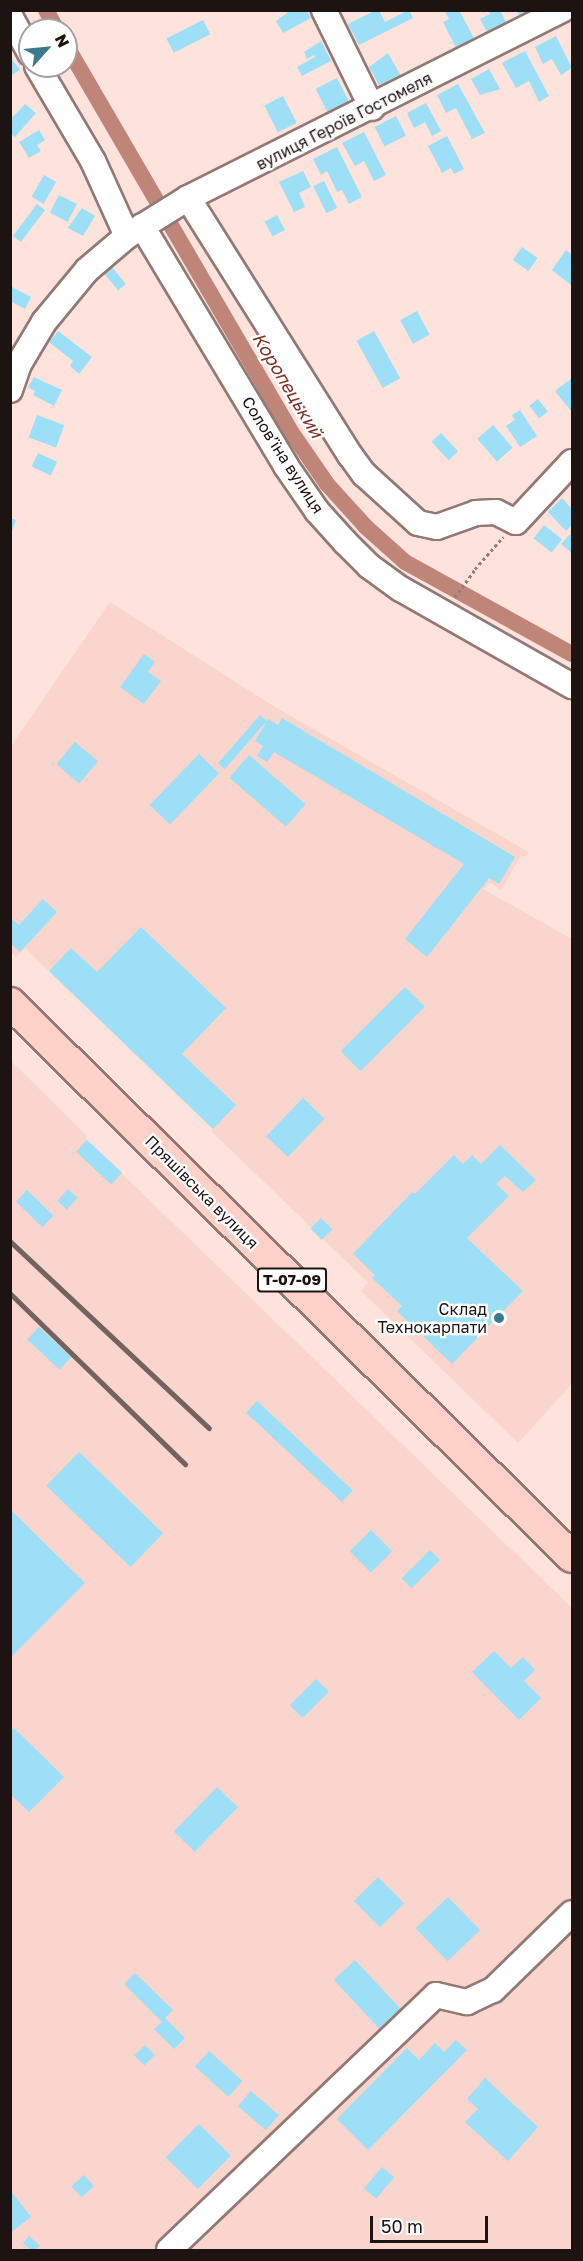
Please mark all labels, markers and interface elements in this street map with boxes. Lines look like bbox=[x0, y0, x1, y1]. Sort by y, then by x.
north arrow bbox=[18, 18, 78, 78]
text: N bbox=[51, 31, 74, 51]
street label: вулиця Героїв Гостомеля bbox=[253, 68, 435, 174]
water label: Коропецький bbox=[248, 328, 328, 442]
street label: Соловʼїна вулиця bbox=[238, 393, 328, 517]
street label: Пряшівська вулиця bbox=[141, 1131, 263, 1253]
road number: Т-07-09 bbox=[256, 1268, 328, 1292]
place label: Склад Технокарпати bbox=[377, 1299, 487, 1337]
marker: Склад Технокарпати bbox=[492, 1311, 506, 1325]
scale bar bbox=[373, 2204, 492, 2242]
text: 50 m bbox=[381, 2215, 423, 2237]

